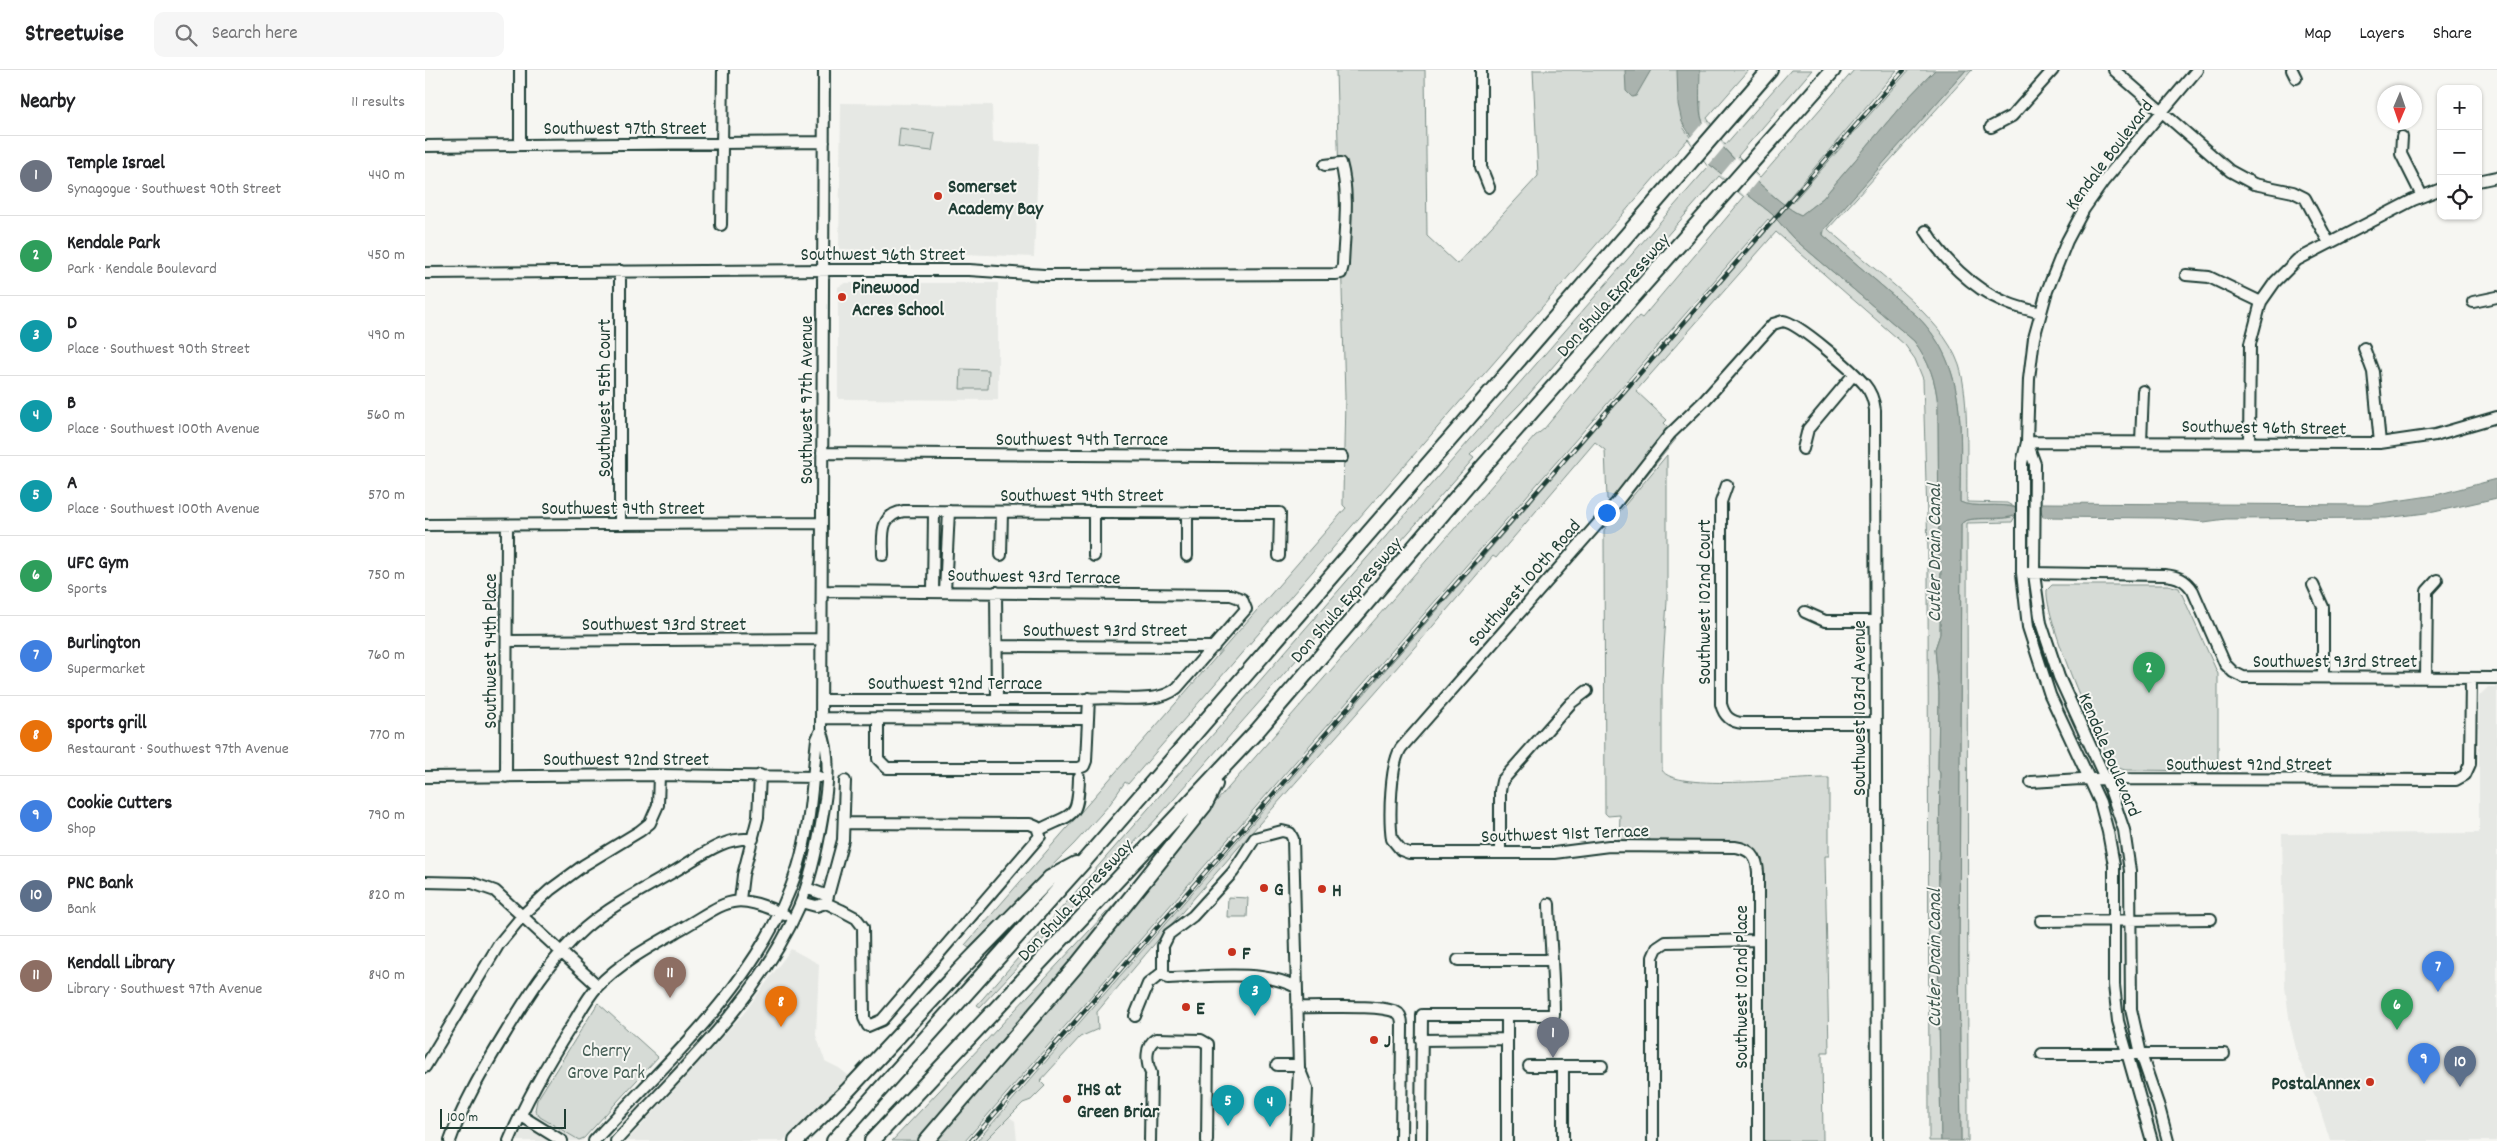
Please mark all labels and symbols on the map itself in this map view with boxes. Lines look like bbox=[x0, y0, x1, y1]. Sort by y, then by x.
north arrow bbox=[2377, 85, 2422, 130]
street label: Kendale Boulevard bbox=[2060, 95, 2161, 217]
street label: Southwest 97th Street bbox=[544, 117, 706, 144]
place label: Somerset Academy Bay bbox=[948, 175, 1044, 224]
marker: Somerset Academy Bay bbox=[932, 190, 944, 202]
street label: Don Shula Expressway bbox=[1551, 228, 1678, 365]
street label: Southwest 96th Street bbox=[801, 243, 965, 270]
place label: Pinewood Acres School bbox=[852, 276, 944, 325]
marker: Pinewood Acres School bbox=[836, 291, 848, 303]
street label: Southwest 97th Avenue bbox=[795, 316, 822, 484]
street label: Southwest 95th Court bbox=[593, 319, 620, 477]
street label: Southwest 96th Street bbox=[2181, 415, 2347, 444]
street label: Southwest 94th Terrace bbox=[996, 428, 1168, 455]
water label: Cutler Drain Canal bbox=[1922, 481, 1950, 622]
street label: Southwest 94th Street bbox=[1000, 484, 1164, 511]
street label: Southwest 94th Street bbox=[541, 497, 705, 524]
your location bbox=[1594, 500, 1620, 526]
street label: Southwest 100th Road bbox=[1463, 515, 1589, 654]
street label: Southwest 102nd Court bbox=[1693, 519, 1720, 685]
street label: Don Shula Expressway bbox=[1285, 532, 1410, 670]
street label: Southwest 93rd Terrace bbox=[947, 563, 1121, 594]
street label: Southwest 94th Place bbox=[479, 573, 506, 729]
street label: Southwest 93rd Street bbox=[582, 613, 746, 640]
street label: Southwest 93rd Street bbox=[1023, 619, 1187, 646]
street label: Southwest 103rd Avenue bbox=[1848, 620, 1875, 796]
street label: Southwest 93rd Street bbox=[2253, 650, 2417, 677]
pin: 2 bbox=[2133, 652, 2165, 693]
street label: Southwest 92nd Terrace bbox=[868, 672, 1042, 699]
street label: Kendale Boulevard bbox=[2070, 689, 2146, 822]
street label: Southwest 92nd Street bbox=[543, 748, 709, 775]
street label: Southwest 92nd Street bbox=[2166, 753, 2332, 780]
street label: Southwest 91st Terrace bbox=[1481, 819, 1649, 852]
street label: Don Shula Expressway bbox=[1012, 834, 1141, 969]
place label: G bbox=[1274, 878, 1284, 905]
place label: H bbox=[1332, 879, 1342, 906]
marker: G bbox=[1258, 882, 1270, 894]
marker: H bbox=[1316, 883, 1328, 895]
water label: Cutler Drain Canal bbox=[1922, 886, 1950, 1027]
street label: Southwest 102nd Place bbox=[1730, 905, 1757, 1069]
place label: F bbox=[1242, 942, 1251, 969]
marker: F bbox=[1226, 946, 1238, 958]
pin: 7 bbox=[2422, 951, 2454, 992]
pin: 11 bbox=[654, 957, 686, 998]
pin: 3 bbox=[1239, 975, 1271, 1016]
pin: 8 bbox=[765, 986, 797, 1027]
pin: 6 bbox=[2381, 989, 2413, 1030]
place label: E bbox=[1196, 997, 1205, 1024]
marker: E bbox=[1180, 1001, 1192, 1013]
pin: 1 bbox=[1537, 1017, 1569, 1058]
place label: J bbox=[1384, 1030, 1391, 1057]
marker: J bbox=[1368, 1034, 1380, 1046]
park label: Cherry Grove Park bbox=[567, 1039, 645, 1088]
pin: 9 bbox=[2408, 1043, 2440, 1084]
pin: 10 bbox=[2444, 1046, 2476, 1087]
place label: PostalAnnex bbox=[2271, 1072, 2361, 1099]
marker: PostalAnnex bbox=[2364, 1076, 2376, 1088]
place label: IHS at Green Briar bbox=[1077, 1078, 1160, 1127]
pin: 5 bbox=[1212, 1085, 1244, 1126]
pin: 4 bbox=[1254, 1086, 1286, 1127]
marker: IHS at Green Briar bbox=[1061, 1093, 1073, 1105]
scale bar bbox=[440, 1106, 566, 1129]

